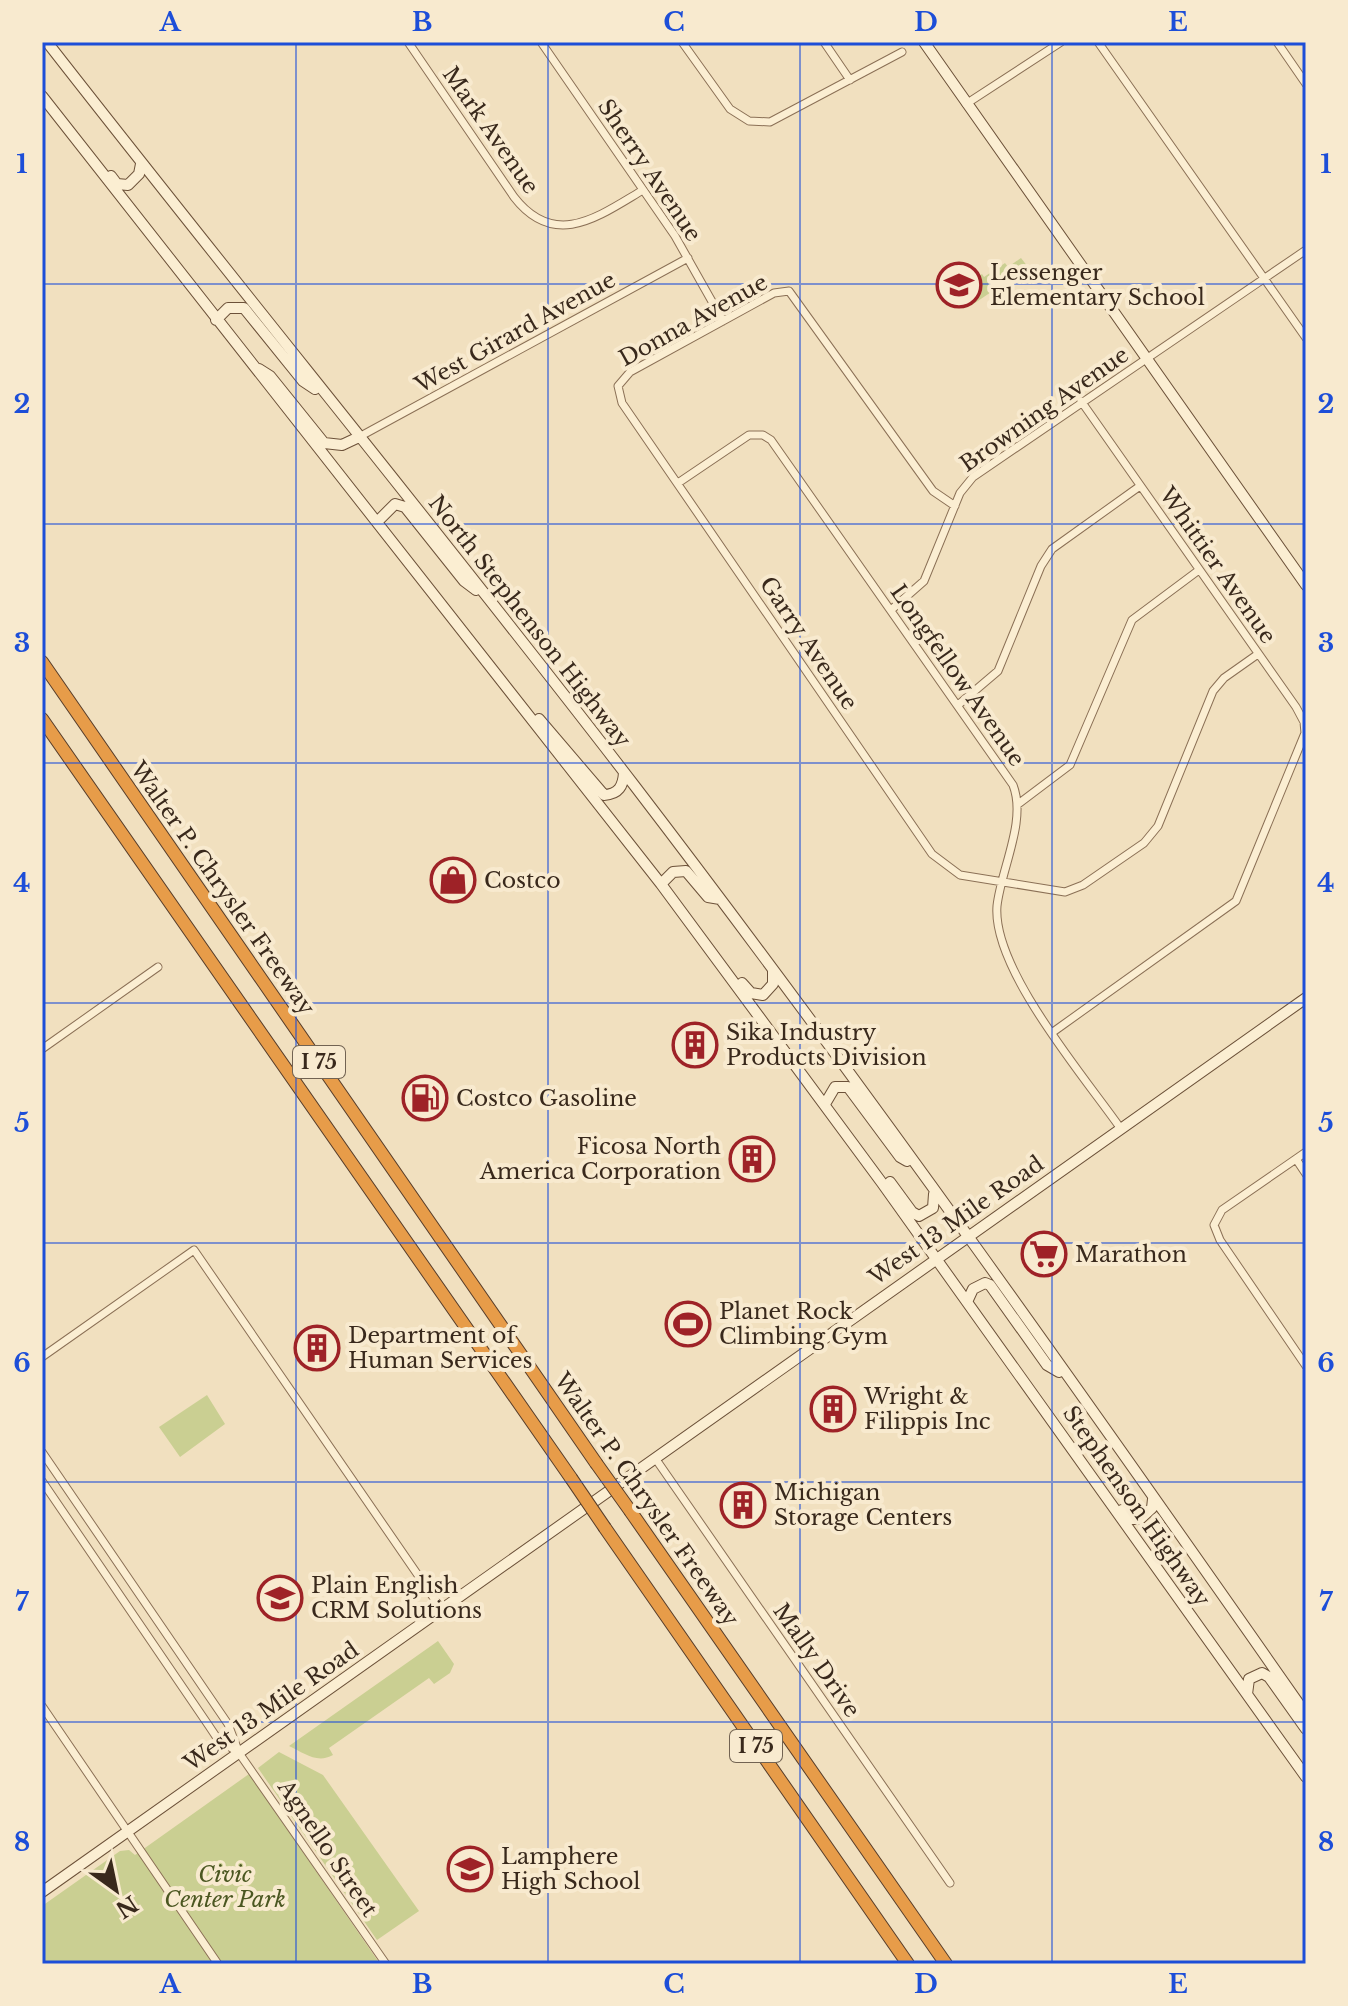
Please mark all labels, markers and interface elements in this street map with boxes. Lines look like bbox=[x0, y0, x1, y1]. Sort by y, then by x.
text: A bbox=[158, 6, 181, 38]
text: B bbox=[412, 6, 432, 38]
text: C bbox=[663, 6, 685, 38]
text: D bbox=[914, 6, 938, 38]
text: E bbox=[1168, 6, 1188, 38]
street label: Mark Avenue bbox=[437, 61, 544, 199]
street label: Sherry Avenue bbox=[592, 94, 707, 246]
text: 1 bbox=[16, 148, 28, 180]
text: 1 bbox=[1320, 148, 1332, 180]
place label: Lessenger Elementary School bbox=[990, 259, 1205, 311]
school or university icon: Lessenger Elementary School bbox=[935, 261, 983, 309]
street label: West Girard Avenue bbox=[409, 266, 620, 399]
street label: Donna Avenue bbox=[614, 269, 772, 372]
street label: Browning Avenue bbox=[955, 341, 1134, 478]
text: 2 bbox=[14, 388, 30, 420]
text: 2 bbox=[1318, 388, 1334, 420]
street label: Whittier Avenue bbox=[1153, 481, 1282, 649]
street label: North Stephenson Highway bbox=[423, 490, 636, 753]
street label: Garry Avenue bbox=[754, 572, 863, 715]
street label: Longfellow Avenue bbox=[885, 579, 1031, 771]
text: 3 bbox=[14, 627, 30, 659]
text: 3 bbox=[1318, 627, 1334, 659]
street label: Walter P. Chrysler Freeway bbox=[124, 756, 321, 1020]
shop icon: Costco bbox=[429, 856, 477, 904]
text: 4 bbox=[13, 867, 31, 899]
place label: Costco bbox=[484, 867, 561, 894]
text: 4 bbox=[1317, 867, 1335, 899]
place label: Sika Industry Products Division bbox=[726, 1019, 927, 1071]
building icon: Sika Industry Products Division bbox=[671, 1021, 719, 1069]
road number: I 75 bbox=[293, 1046, 345, 1078]
fuel station icon: Costco Gasoline bbox=[401, 1074, 449, 1122]
place label: Costco Gasoline bbox=[456, 1085, 637, 1112]
text: 5 bbox=[14, 1107, 30, 1139]
text: 5 bbox=[1318, 1107, 1334, 1139]
place label: Ficosa North America Corporation bbox=[479, 1133, 721, 1185]
building icon: Ficosa North America Corporation bbox=[728, 1135, 776, 1183]
street label: West 13 Mile Road bbox=[863, 1150, 1049, 1291]
supermarket icon: Marathon bbox=[1020, 1230, 1068, 1278]
place label: Marathon bbox=[1075, 1241, 1187, 1268]
place label: Planet Rock Climbing Gym bbox=[719, 1298, 888, 1350]
sports icon: Planet Rock Climbing Gym bbox=[664, 1300, 712, 1348]
place label: Department of Human Services bbox=[348, 1322, 533, 1374]
building icon: Department of Human Services bbox=[293, 1324, 341, 1372]
text: 6 bbox=[13, 1347, 31, 1379]
text: 6 bbox=[1317, 1347, 1335, 1379]
street label: Walter P. Chrysler Freeway bbox=[548, 1367, 745, 1631]
place label: Wright & Filippis Inc bbox=[863, 1383, 991, 1435]
building icon: Wright & Filippis Inc bbox=[809, 1385, 857, 1433]
street label: Stephenson Highway bbox=[1057, 1401, 1216, 1612]
place label: Michigan Storage Centers bbox=[774, 1479, 952, 1531]
building icon: Michigan Storage Centers bbox=[719, 1481, 767, 1529]
place label: Plain English CRM Solutions bbox=[311, 1572, 482, 1624]
school or university icon: Plain English CRM Solutions bbox=[256, 1574, 304, 1622]
text: 7 bbox=[15, 1586, 29, 1618]
text: 7 bbox=[1319, 1586, 1333, 1618]
street label: Mally Drive bbox=[767, 1598, 866, 1722]
street label: West 13 Mile Road bbox=[178, 1636, 364, 1777]
road number: I 75 bbox=[730, 1730, 782, 1762]
street label: Agnello Street bbox=[271, 1774, 384, 1922]
text: 8 bbox=[14, 1826, 30, 1858]
text: 8 bbox=[1318, 1826, 1334, 1858]
place label: Lamphere High School bbox=[501, 1843, 641, 1895]
school or university icon: Lamphere High School bbox=[446, 1845, 494, 1893]
north arrow bbox=[76, 1850, 156, 1930]
park label: Civic Center Park bbox=[164, 1861, 286, 1913]
text: N bbox=[110, 1889, 143, 1923]
text: A bbox=[158, 1968, 181, 2000]
text: B bbox=[412, 1968, 432, 2000]
text: C bbox=[663, 1968, 685, 2000]
text: D bbox=[914, 1968, 938, 2000]
text: E bbox=[1168, 1968, 1188, 2000]

